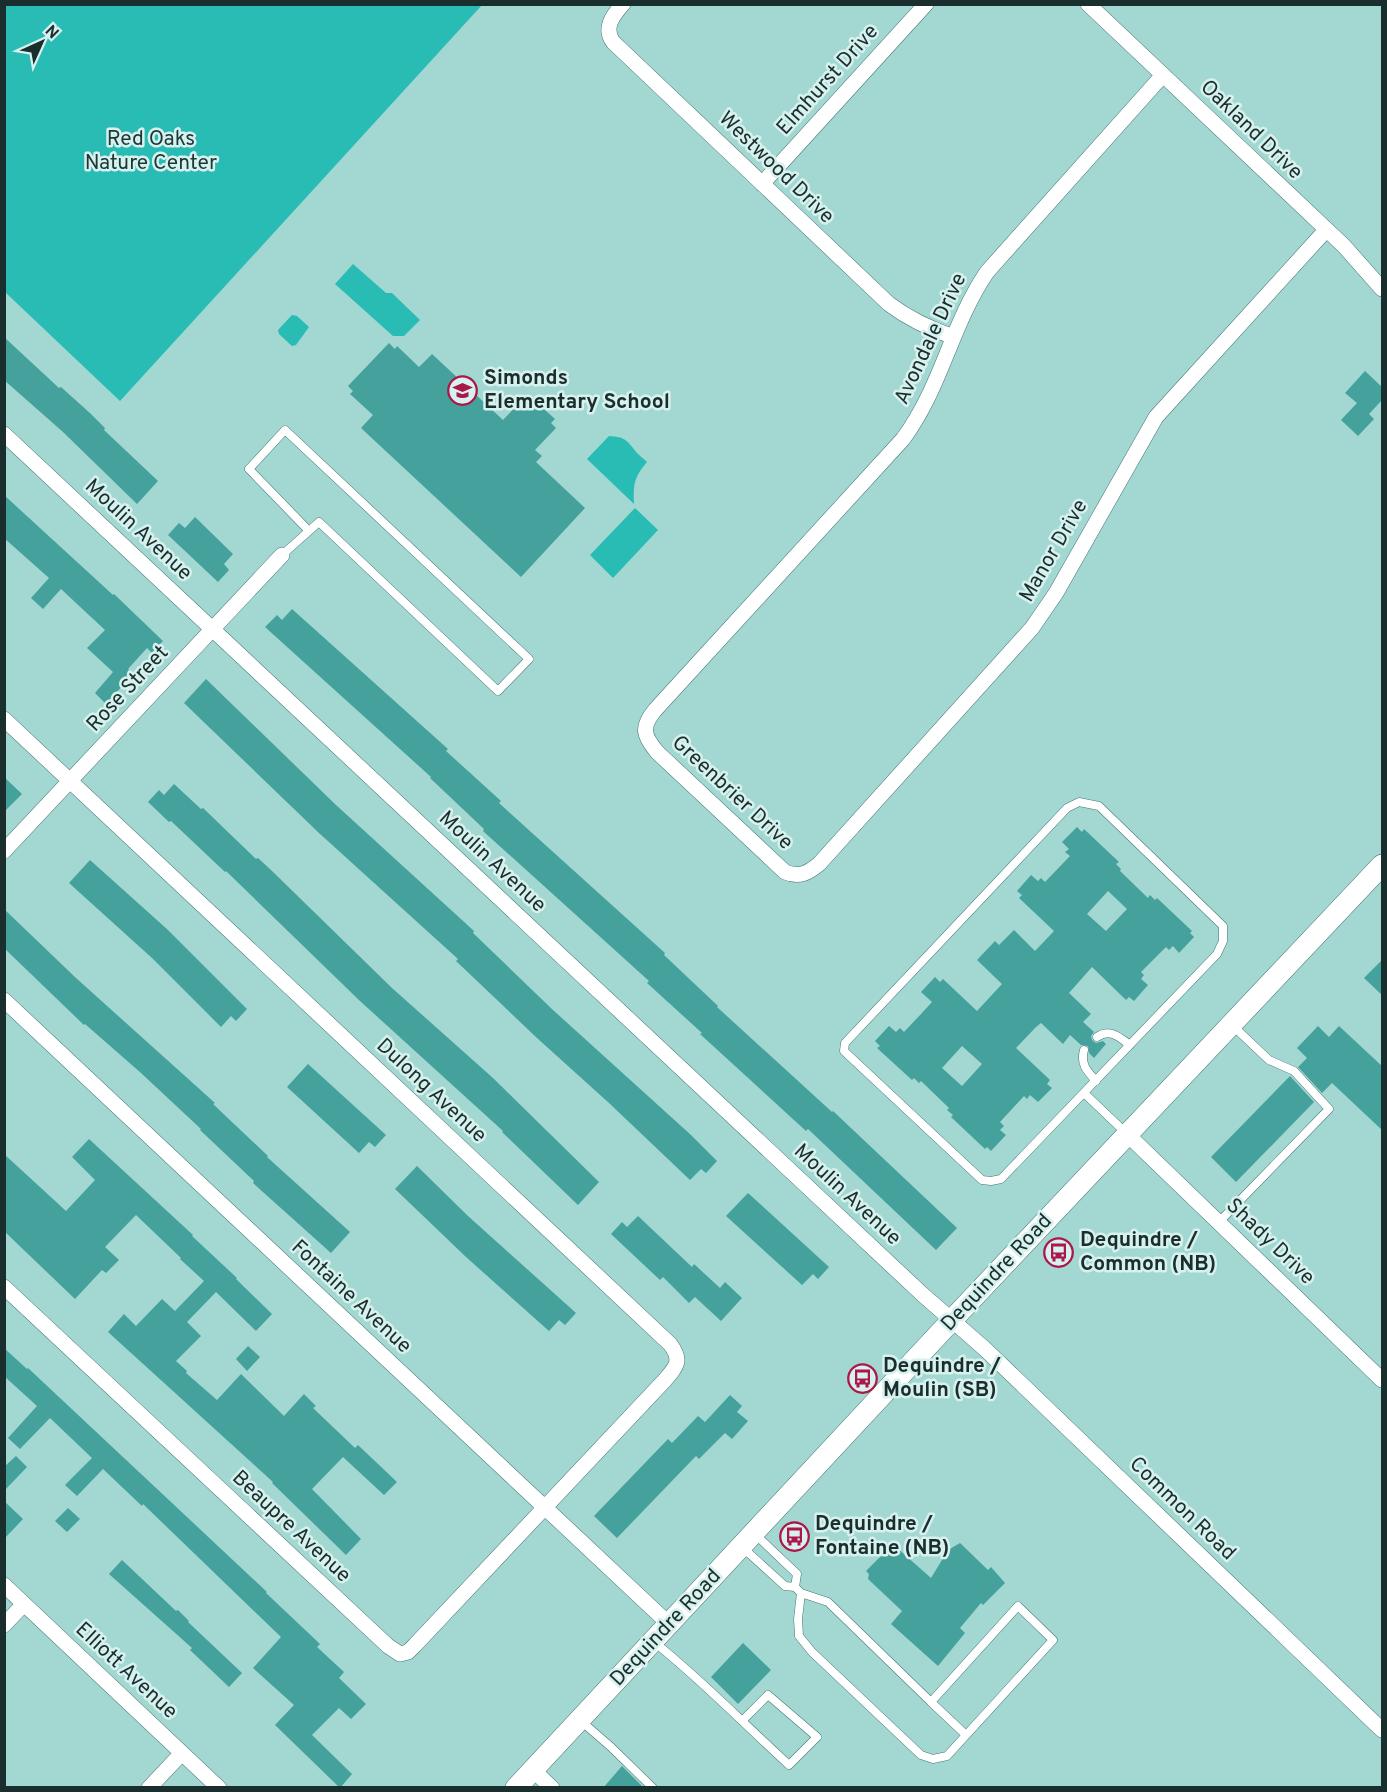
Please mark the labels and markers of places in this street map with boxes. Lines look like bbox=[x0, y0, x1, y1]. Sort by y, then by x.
place label: Simonds Elementary School bbox=[484, 365, 670, 416]
school or university icon: Simonds Elementary School bbox=[447, 374, 479, 406]
place label: Dequindre / Common (NB) bbox=[1080, 1227, 1216, 1278]
bus stop icon: Dequindre / Common (NB) bbox=[1043, 1236, 1075, 1268]
place label: Dequindre / Moulin (SB) bbox=[883, 1353, 1001, 1404]
bus stop icon: Dequindre / Moulin (SB) bbox=[846, 1362, 878, 1394]
place label: Dequindre / Fontaine (NB) bbox=[815, 1511, 949, 1562]
bus stop icon: Dequindre / Fontaine (NB) bbox=[778, 1520, 810, 1552]

